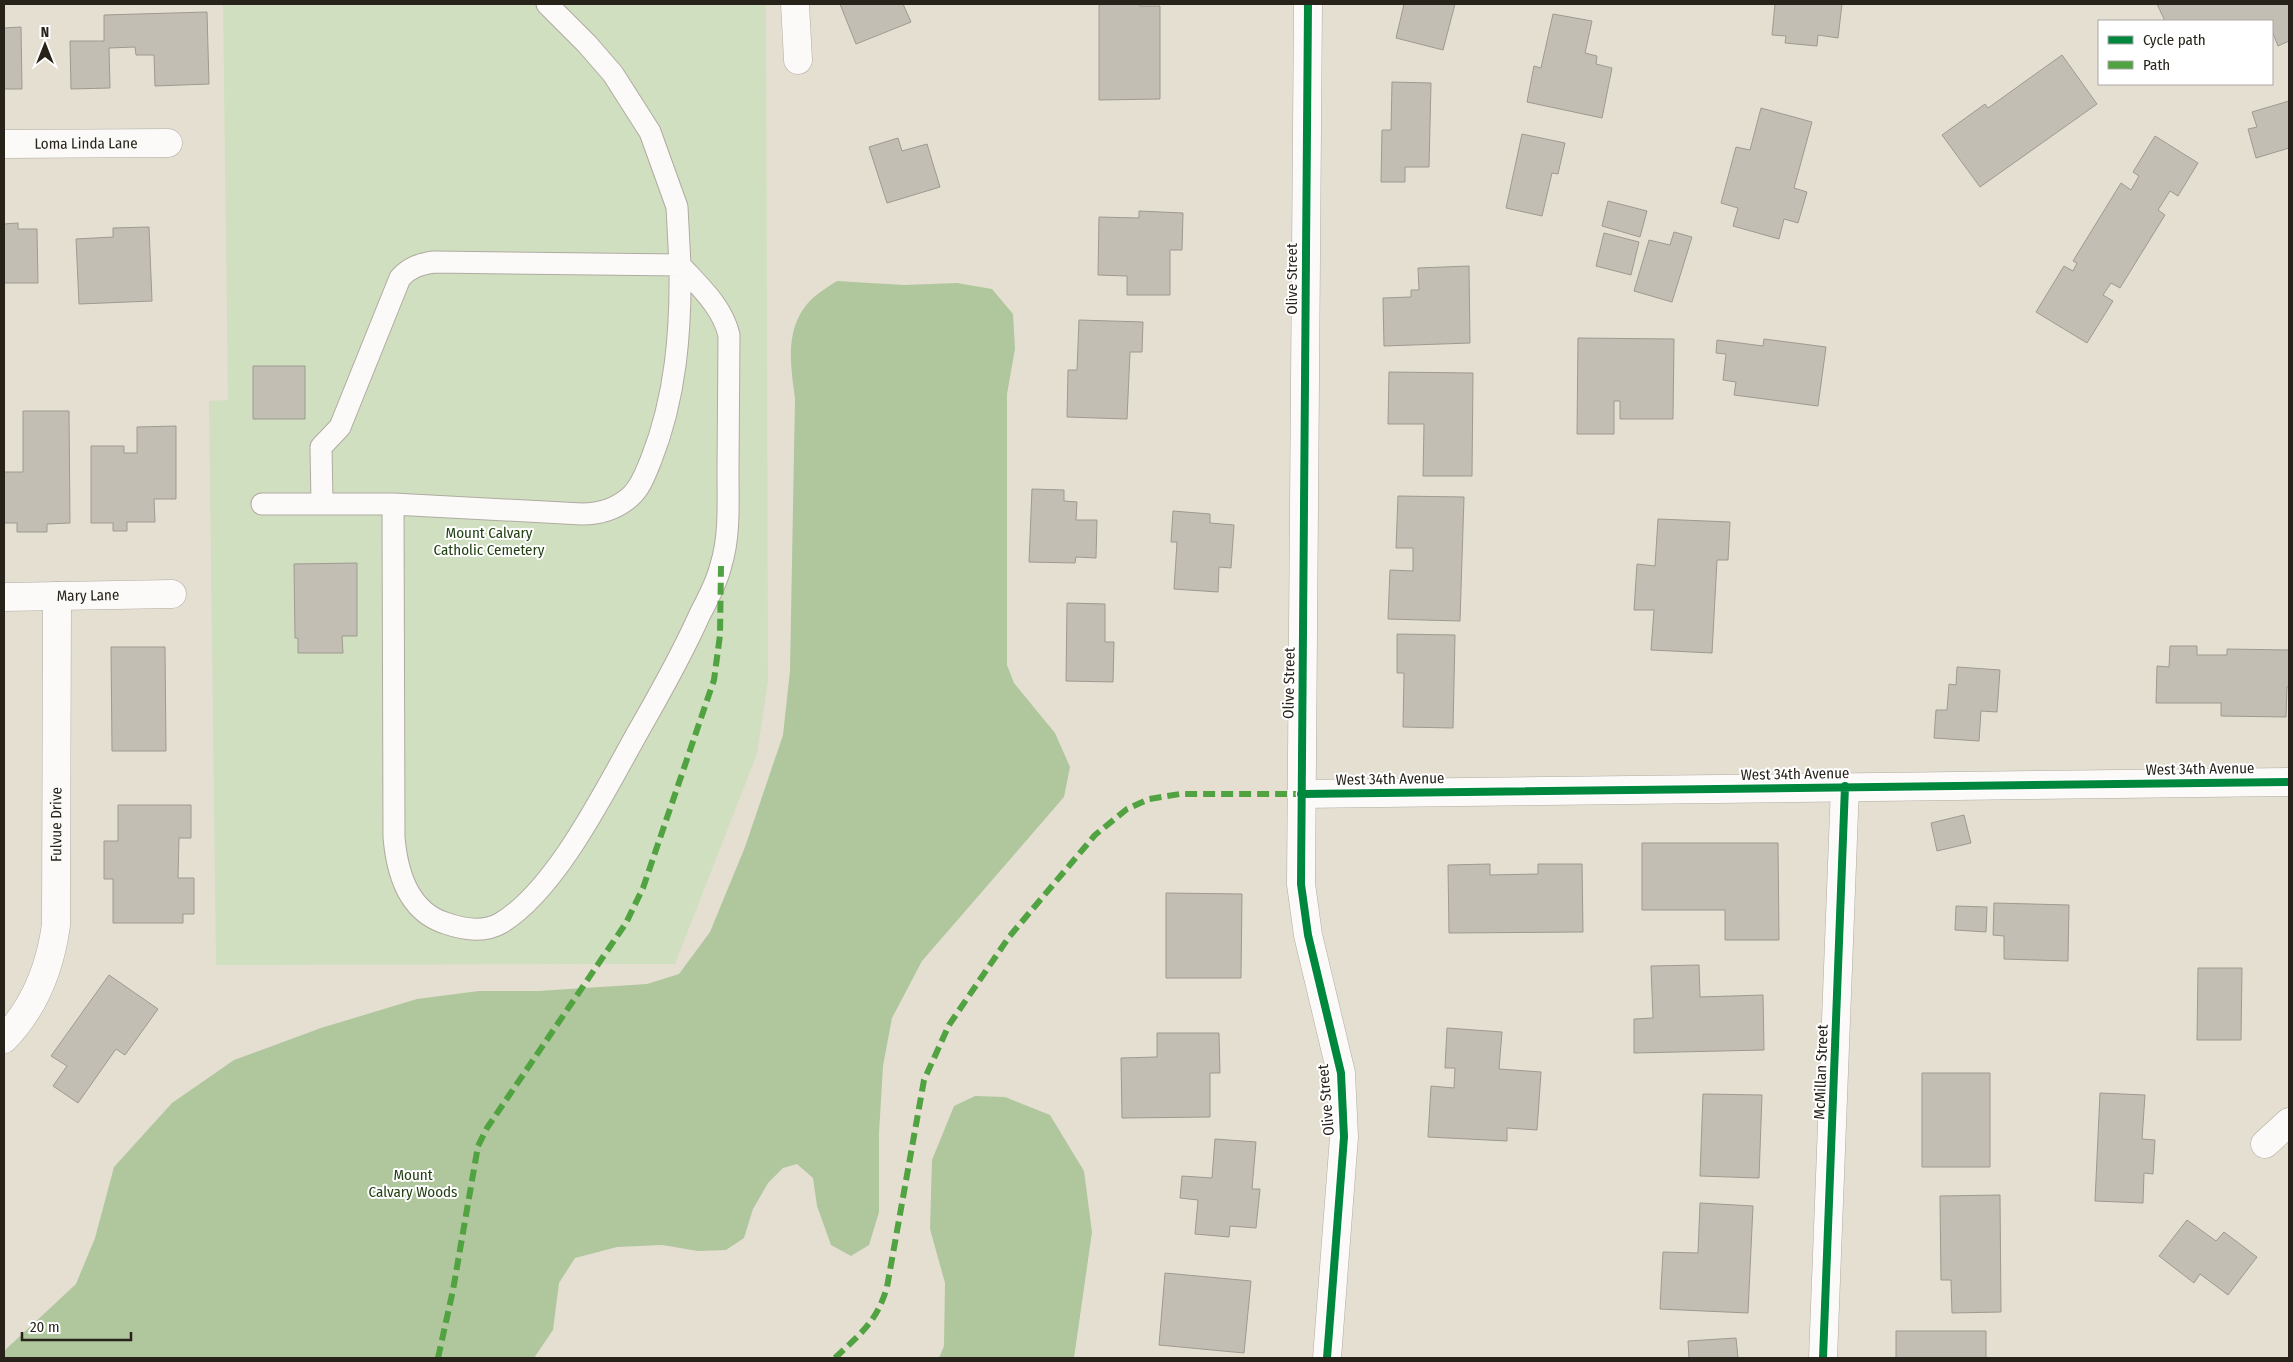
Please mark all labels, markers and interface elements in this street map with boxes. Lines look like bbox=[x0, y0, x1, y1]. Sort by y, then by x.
north arrow bbox=[20, 20, 70, 70]
legend bbox=[2098, 20, 2273, 85]
text: N bbox=[41, 24, 49, 41]
text: Cycle path bbox=[2143, 31, 2206, 49]
text: Path bbox=[2143, 56, 2170, 74]
street label: Loma Linda Lane bbox=[34, 134, 138, 153]
street label: Olive Street bbox=[1283, 243, 1301, 315]
park label: Mount Calvary Catholic Cemetery bbox=[434, 524, 545, 559]
street label: Mary Lane bbox=[56, 586, 120, 605]
street label: Olive Street bbox=[1279, 647, 1299, 719]
street label: West 34th Avenue bbox=[2145, 759, 2255, 779]
street label: West 34th Avenue bbox=[1740, 764, 1850, 784]
street label: West 34th Avenue bbox=[1335, 769, 1445, 789]
street label: Fulvue Drive bbox=[47, 787, 65, 862]
street label: McMillan Street bbox=[1810, 1024, 1832, 1120]
street label: Olive Street bbox=[1314, 1063, 1338, 1136]
park label: Mount Calvary Woods bbox=[368, 1166, 458, 1201]
scale bar bbox=[22, 1310, 131, 1342]
text: 20 m bbox=[30, 1318, 60, 1336]

